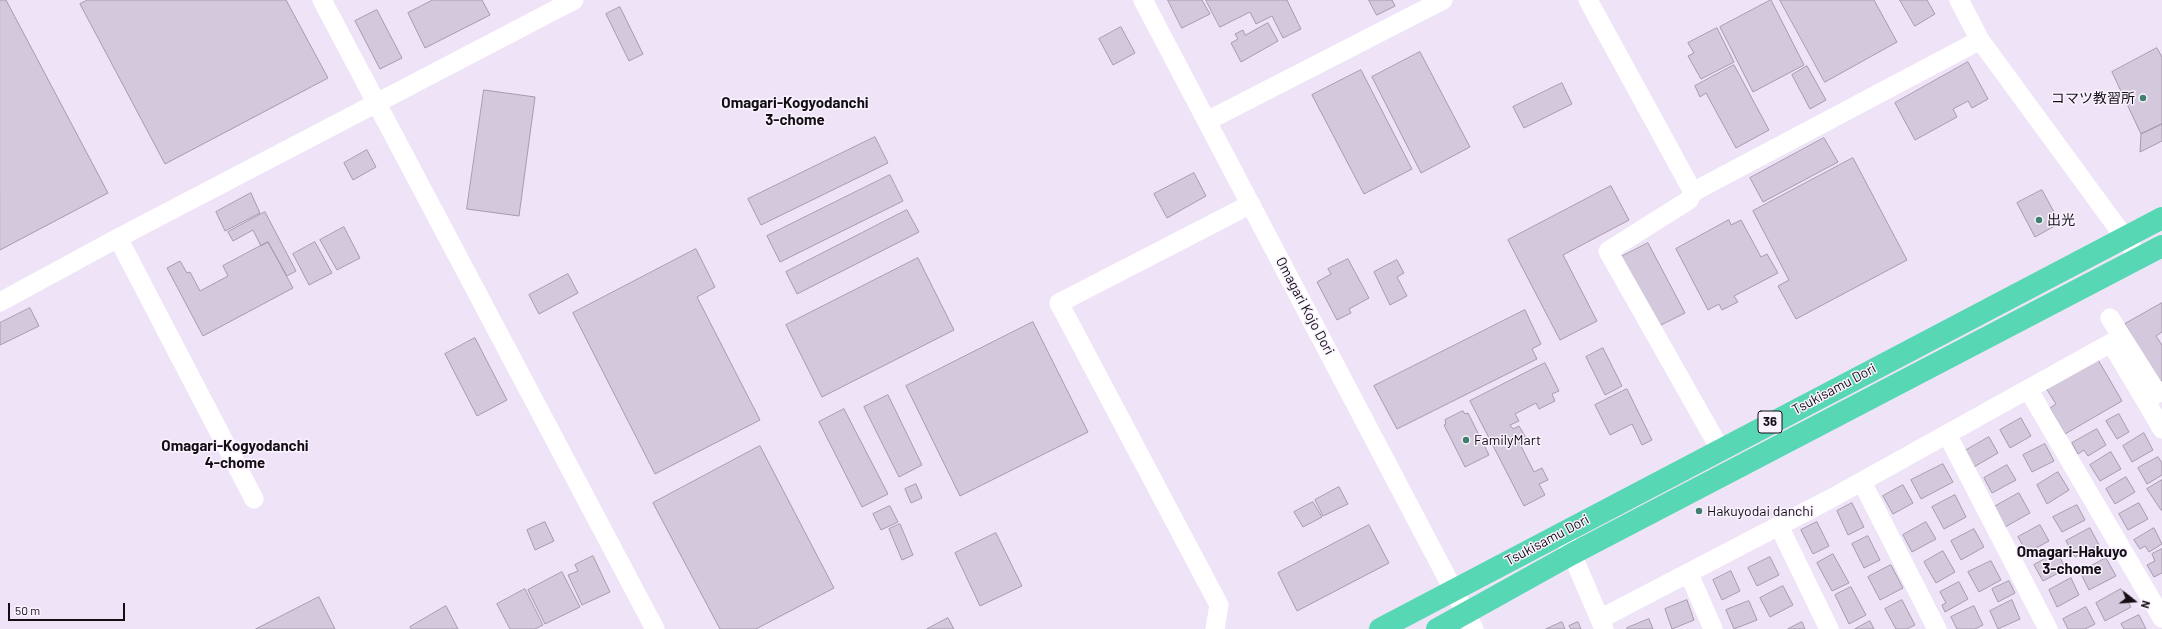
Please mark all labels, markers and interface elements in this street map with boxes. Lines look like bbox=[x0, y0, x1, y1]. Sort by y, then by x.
place label: コマツ教習所 bbox=[2051, 90, 2135, 106]
marker: コマツ教習所 bbox=[2138, 93, 2148, 103]
district label: Omagari-Kogyodanchi 3-chome bbox=[721, 94, 869, 129]
place label: 出光 bbox=[2047, 212, 2075, 228]
marker: 出光 bbox=[2034, 215, 2044, 225]
street label: Omagari Kojo Dori bbox=[1272, 254, 1338, 358]
street label: Tsukisamu Dori bbox=[1789, 360, 1879, 418]
road number: 36 bbox=[1758, 411, 1782, 433]
place label: FamilyMart bbox=[1474, 432, 1541, 448]
marker: FamilyMart bbox=[1461, 435, 1471, 445]
district label: Omagari-Kogyodanchi 4-chome bbox=[161, 437, 309, 472]
place label: Hakuyodai danchi bbox=[1707, 503, 1813, 519]
marker: Hakuyodai danchi bbox=[1694, 506, 1704, 516]
street label: Tsukisamu Dori bbox=[1502, 511, 1592, 569]
district label: Omagari-Hakuyo 3-chome bbox=[2017, 543, 2127, 578]
north arrow bbox=[2114, 581, 2154, 621]
scale bar bbox=[10, 595, 127, 621]
text: N bbox=[2139, 599, 2153, 610]
text: 50 m bbox=[15, 603, 40, 617]

